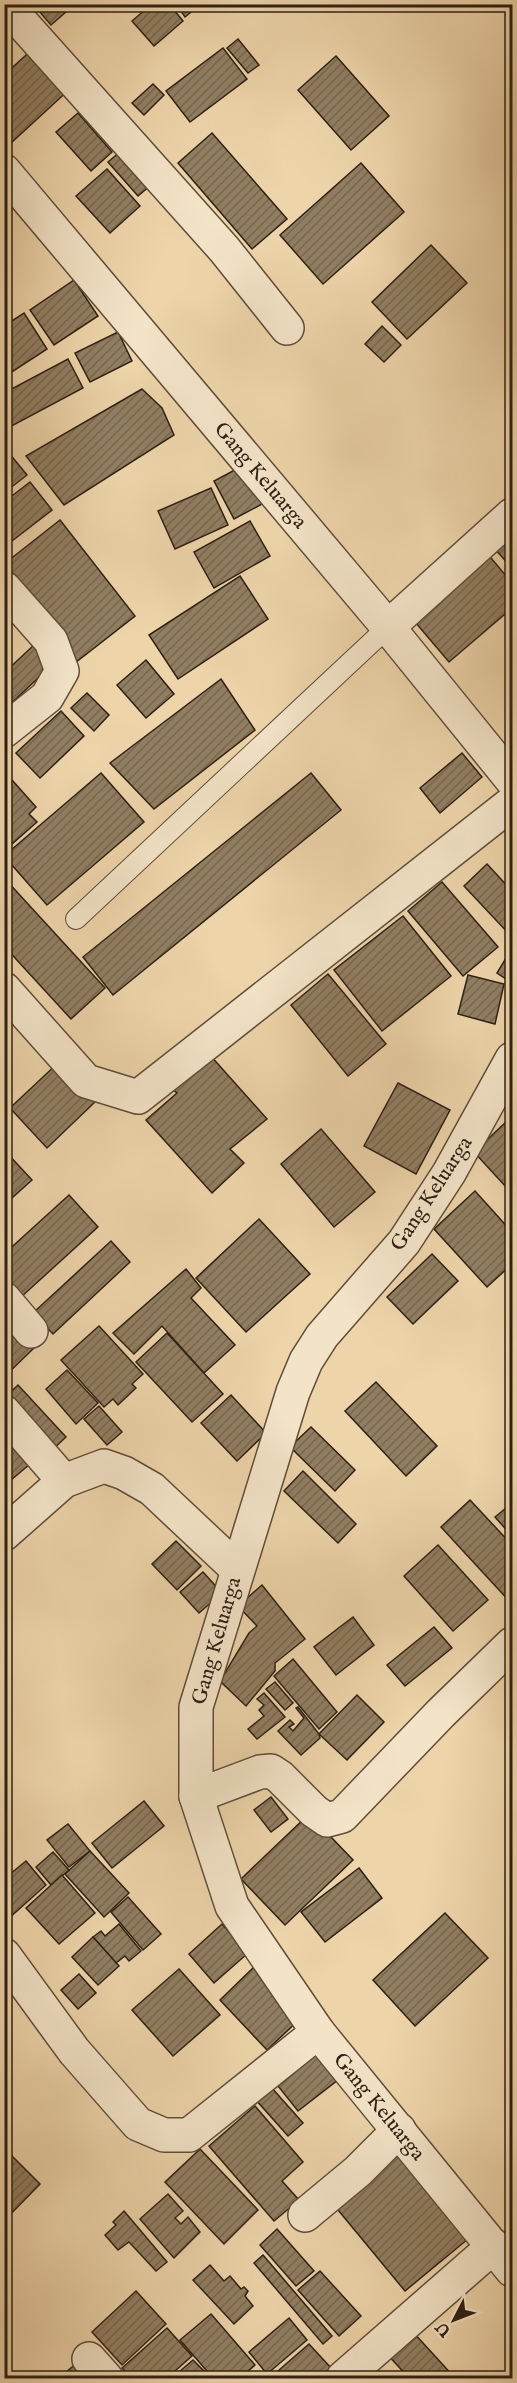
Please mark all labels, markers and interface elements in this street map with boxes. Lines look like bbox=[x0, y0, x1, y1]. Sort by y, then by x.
street label: Gang Keluarga bbox=[208, 416, 314, 535]
street label: Gang Keluarga bbox=[385, 1131, 480, 1257]
street label: Gang Keluarga bbox=[186, 1573, 248, 1708]
street label: Gang Keluarga bbox=[327, 2047, 432, 2167]
north arrow bbox=[424, 2290, 484, 2350]
text: U bbox=[432, 2317, 457, 2341]

